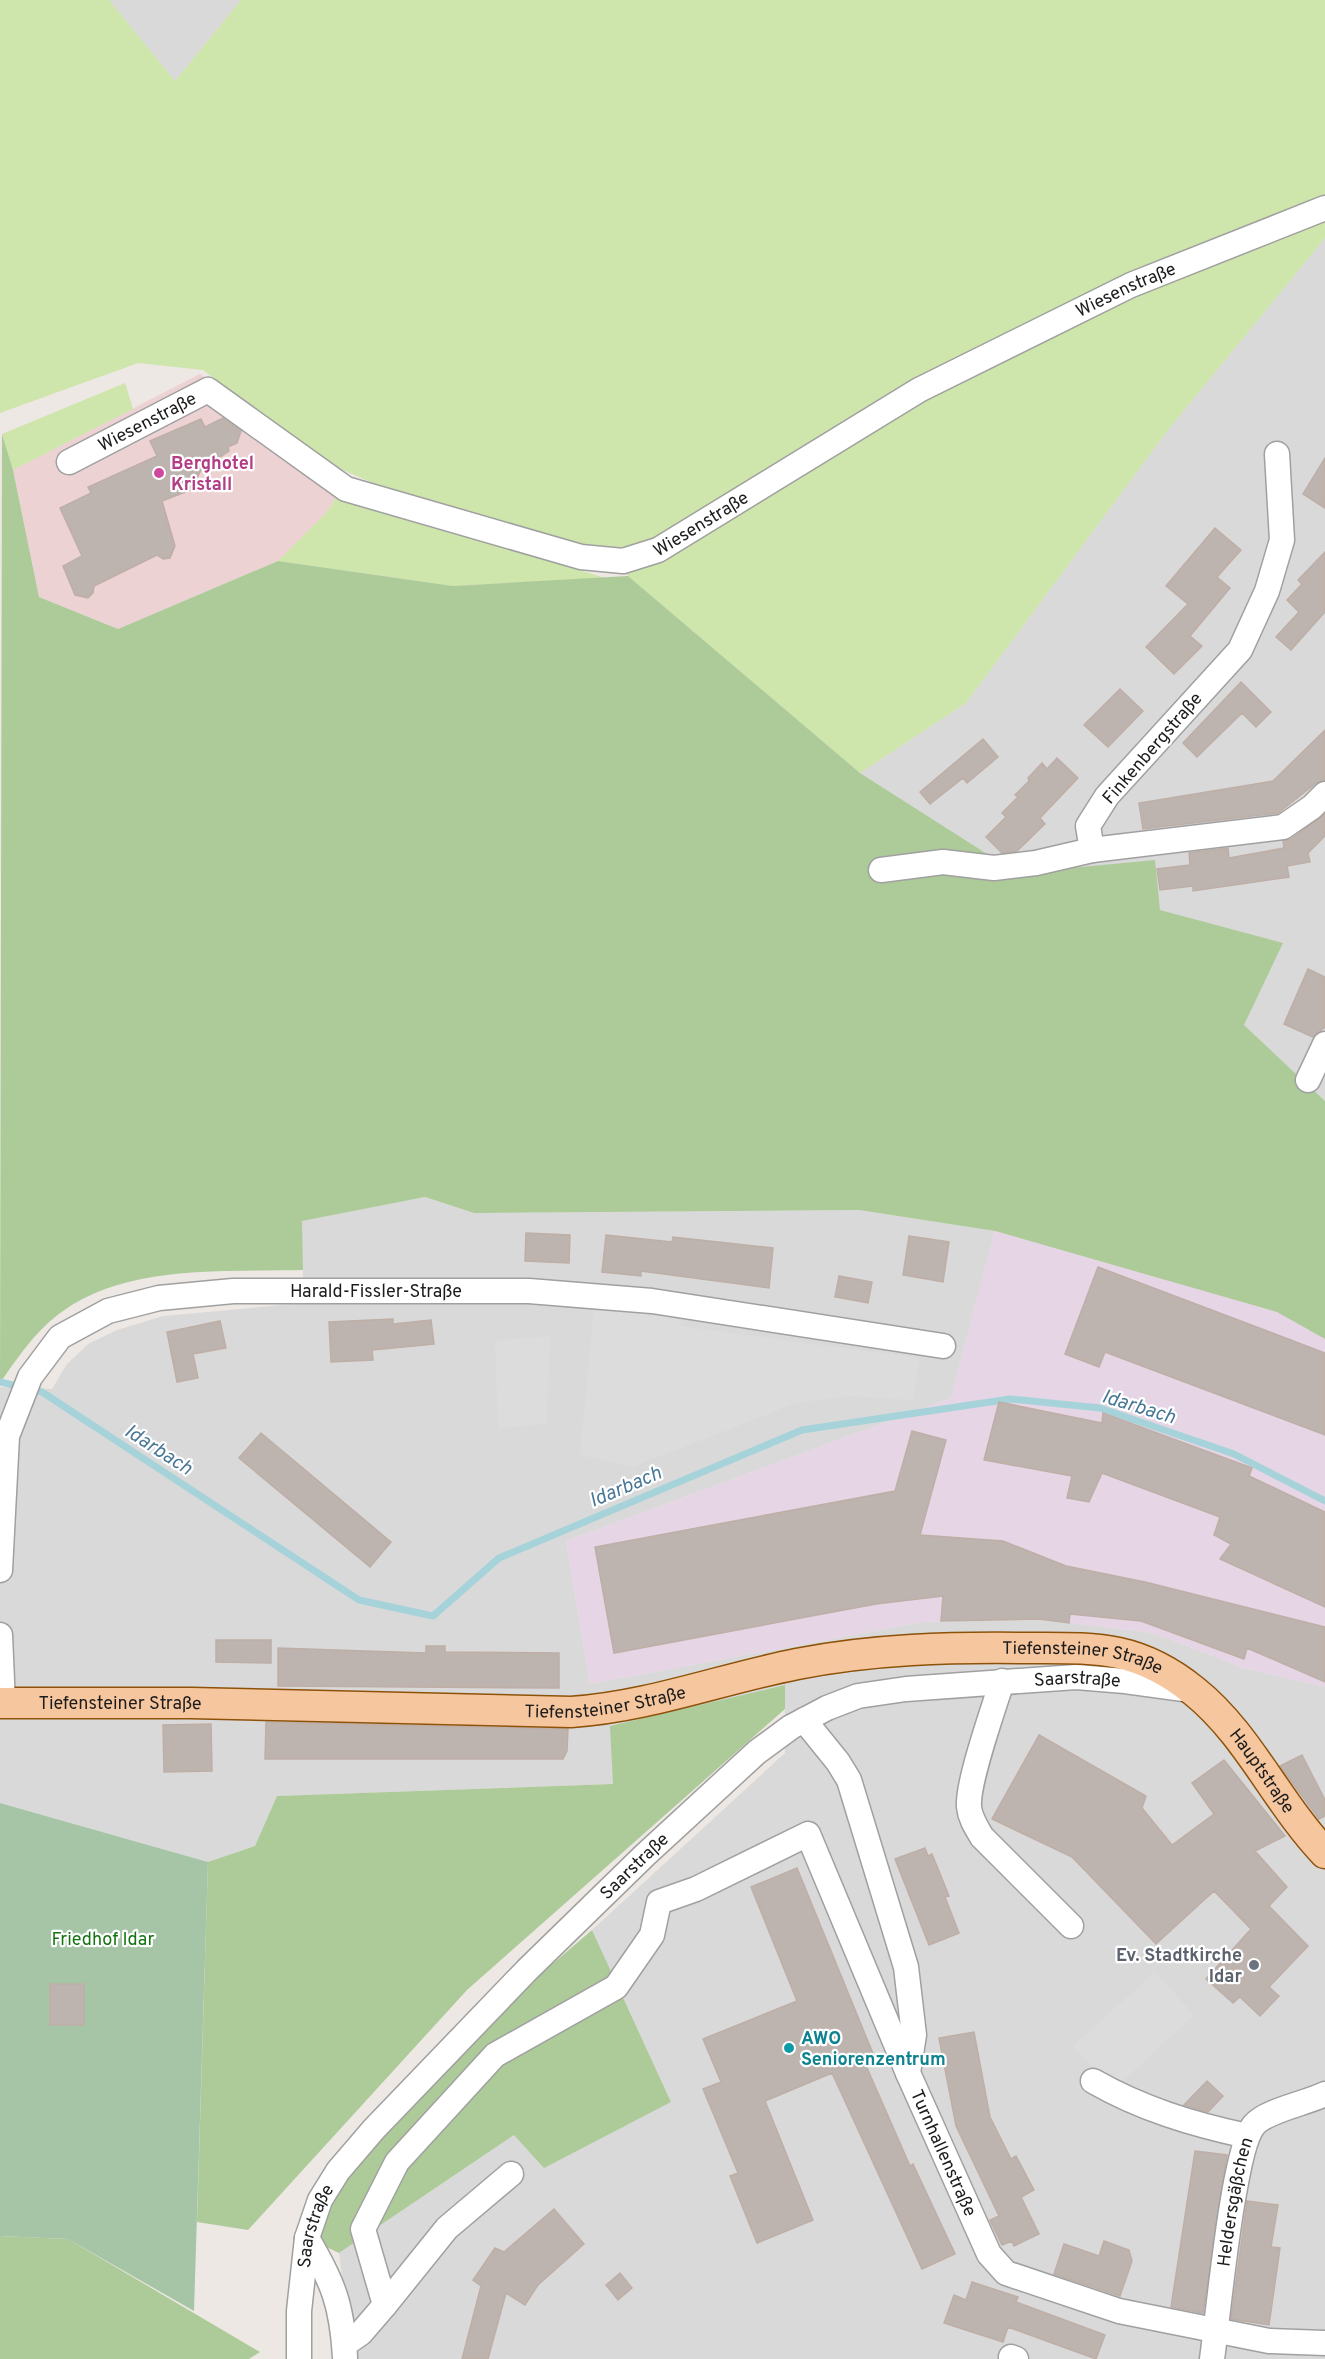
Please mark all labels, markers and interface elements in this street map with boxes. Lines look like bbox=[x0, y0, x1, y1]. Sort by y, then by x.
street label: Wiesenstraße bbox=[1072, 258, 1180, 323]
street label: Wiesenstraße bbox=[95, 388, 201, 458]
place label: Berghotel Kristall bbox=[171, 453, 254, 497]
marker: Berghotel Kristall bbox=[152, 466, 166, 480]
street label: Wiesenstraße bbox=[650, 487, 753, 563]
street label: Finkenbergstraße bbox=[1098, 688, 1208, 810]
street label: Harald-Fissler-Straße bbox=[290, 1281, 462, 1304]
water label: Idarbach bbox=[1098, 1384, 1179, 1431]
water label: Idarbach bbox=[119, 1419, 197, 1482]
water label: Idarbach bbox=[586, 1461, 666, 1515]
street label: Tiefensteiner Straße bbox=[1002, 1638, 1166, 1681]
street label: Saarstraße bbox=[1033, 1667, 1121, 1694]
street label: Tiefensteiner Straße bbox=[524, 1682, 689, 1725]
street label: Tiefensteiner Straße bbox=[38, 1693, 202, 1716]
street label: Hauptstraße bbox=[1223, 1725, 1299, 1819]
street label: Saarstraße bbox=[596, 1829, 674, 1905]
park label: Friedhof Idar bbox=[52, 1929, 154, 1952]
place label: Ev. Stadtkirche Idar bbox=[1116, 1945, 1242, 1989]
marker: Ev. Stadtkirche Idar bbox=[1247, 1958, 1261, 1972]
place label: AWO Seniorenzentrum bbox=[801, 2028, 946, 2072]
marker: AWO Seniorenzentrum bbox=[782, 2041, 796, 2055]
street label: Turnhallenstraße bbox=[904, 2086, 981, 2220]
street label: Heldersgäßchen bbox=[1213, 2134, 1260, 2268]
street label: Saarstraße bbox=[294, 2180, 340, 2269]

